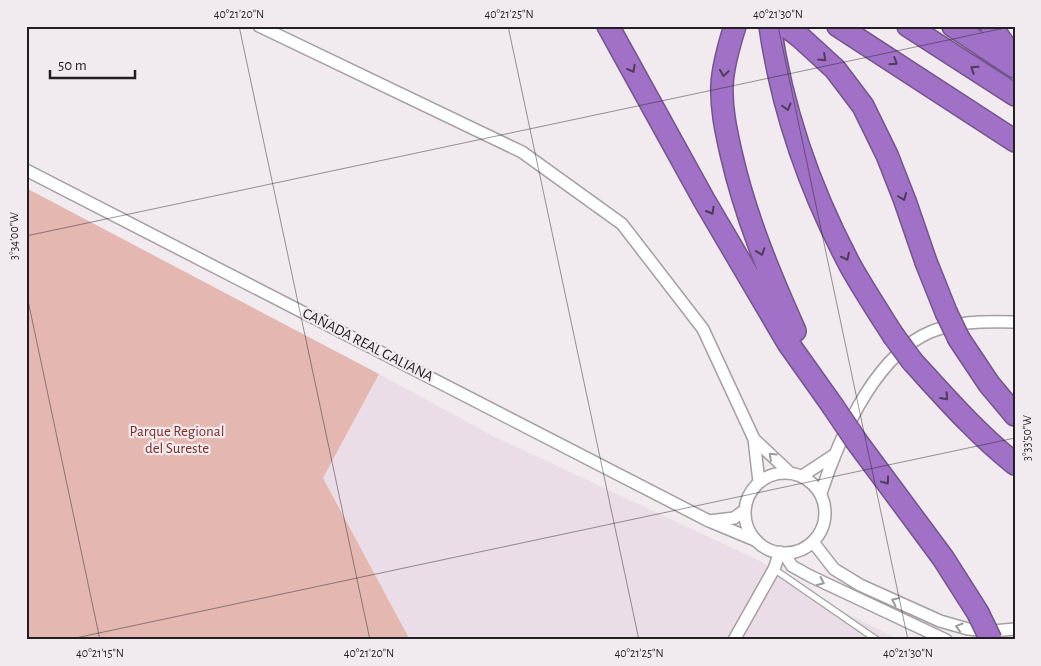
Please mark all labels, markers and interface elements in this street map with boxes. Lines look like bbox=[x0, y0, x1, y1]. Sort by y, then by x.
text: 40°21'20"N bbox=[214, 8, 264, 20]
text: 40°21'25"N bbox=[484, 8, 534, 20]
text: 40°21'30"N bbox=[753, 8, 803, 20]
scale bar bbox=[50, 48, 135, 80]
one-way arrow bbox=[817, 52, 826, 61]
one-way arrow bbox=[888, 56, 897, 66]
text: 50 m bbox=[58, 58, 87, 73]
one-way arrow bbox=[625, 64, 635, 73]
one-way arrow bbox=[970, 66, 979, 75]
one-way arrow bbox=[719, 69, 730, 77]
one-way arrow bbox=[781, 102, 791, 110]
one-way arrow bbox=[897, 192, 907, 201]
one-way arrow bbox=[704, 205, 714, 214]
text: 3°34'00"W bbox=[8, 212, 20, 260]
one-way arrow bbox=[755, 247, 765, 255]
one-way arrow bbox=[840, 252, 850, 261]
street label: CAÑADA REAL GALIANA bbox=[300, 305, 437, 385]
one-way arrow bbox=[939, 391, 948, 400]
text: 3°33'50"W bbox=[1021, 415, 1033, 461]
park label: Parque Regional del Sureste bbox=[130, 424, 224, 456]
one-way arrow bbox=[768, 453, 777, 462]
one-way arrow bbox=[880, 475, 889, 485]
one-way arrow bbox=[816, 575, 825, 586]
one-way arrow bbox=[891, 596, 900, 607]
one-way arrow bbox=[956, 622, 964, 632]
text: 40°21'15"N bbox=[76, 647, 124, 659]
text: 40°21'20"N bbox=[344, 647, 394, 659]
text: 40°21'25"N bbox=[614, 647, 664, 659]
text: 40°21'30"N bbox=[883, 647, 933, 659]

